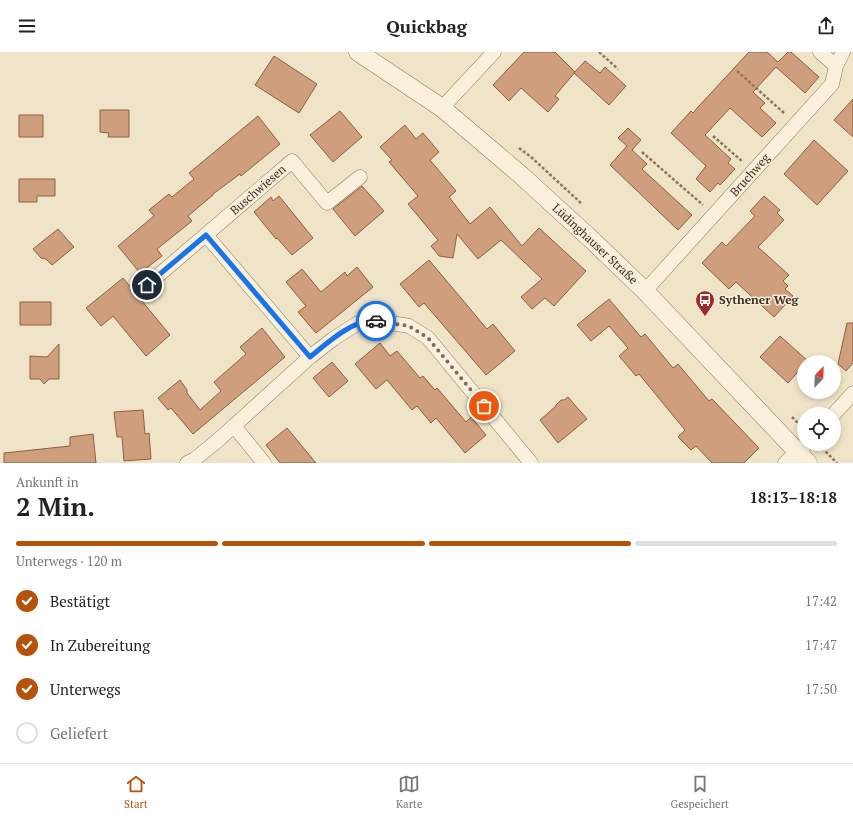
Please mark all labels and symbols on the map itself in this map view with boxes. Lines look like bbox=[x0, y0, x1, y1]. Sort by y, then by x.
street label: Bruchweg bbox=[727, 150, 773, 199]
street label: Buschwiesen bbox=[227, 161, 289, 218]
street label: Lüdinghauser Straße bbox=[550, 200, 641, 287]
pin bbox=[130, 268, 164, 302]
bus stop icon: Sythener Weg bbox=[694, 289, 716, 317]
place label: Sythener Weg bbox=[719, 292, 799, 307]
courier bbox=[356, 301, 396, 341]
north arrow bbox=[797, 355, 841, 399]
pin bbox=[467, 389, 501, 423]

